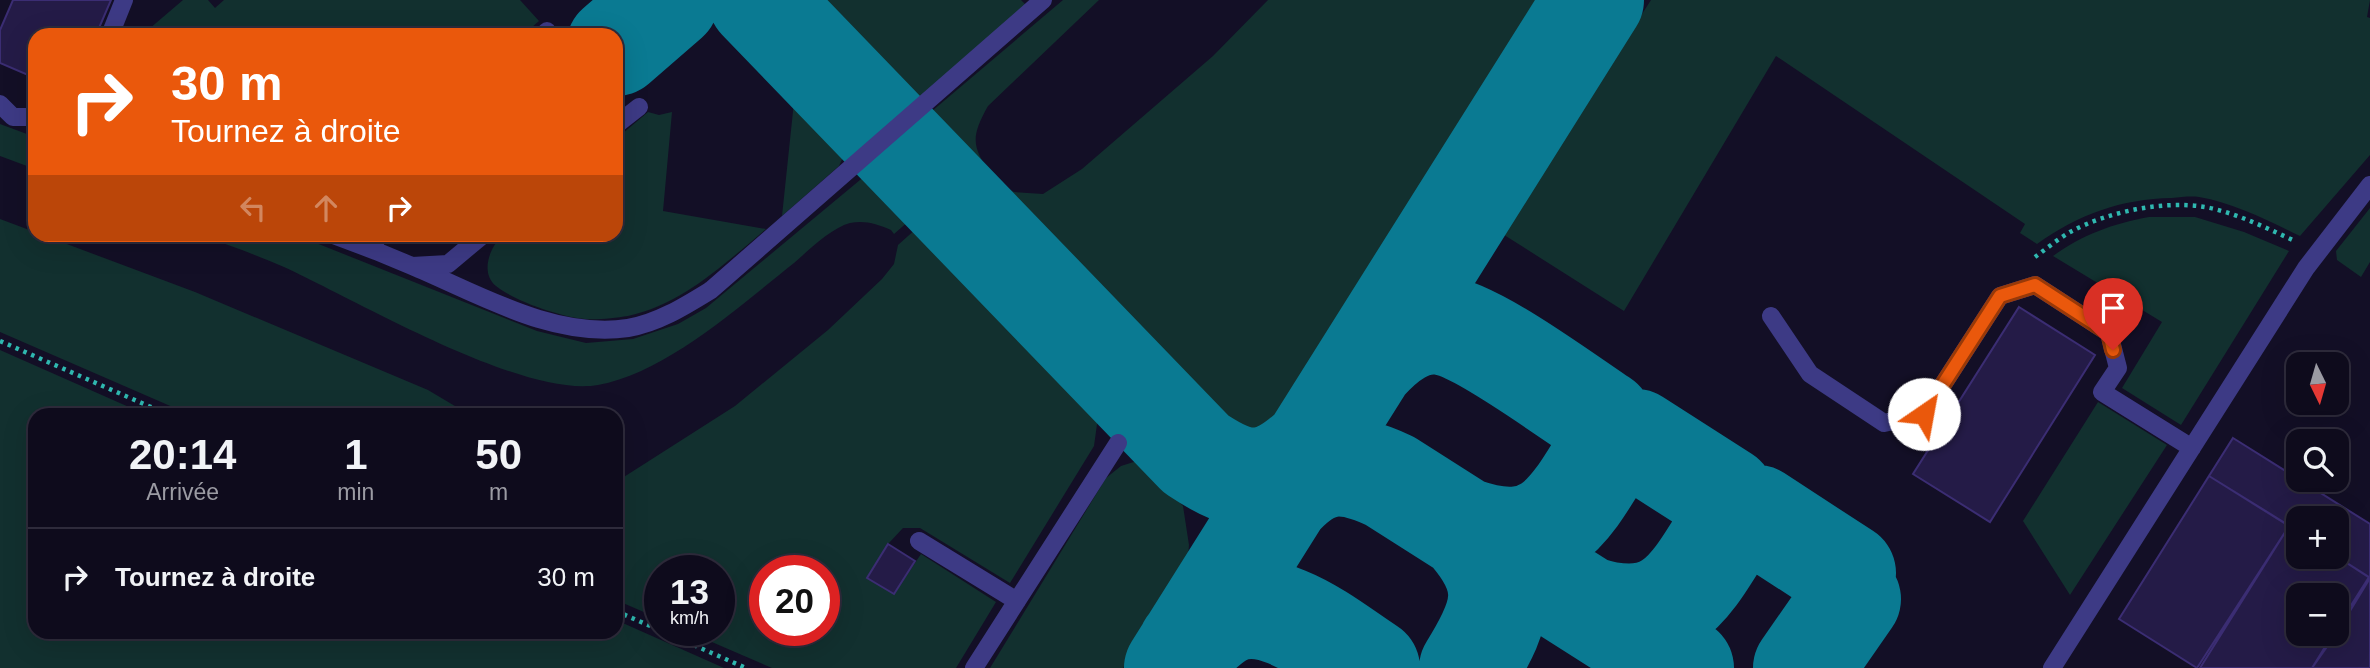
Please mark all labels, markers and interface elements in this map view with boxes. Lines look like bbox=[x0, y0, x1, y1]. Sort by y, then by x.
icon: right bbox=[56, 56, 147, 147]
text: 30 m bbox=[171, 56, 283, 110]
text: Tournez à droite bbox=[171, 113, 400, 149]
icon: left bbox=[234, 189, 272, 227]
icon: ahead bbox=[307, 189, 345, 227]
icon: right bbox=[380, 189, 418, 227]
pin bbox=[2083, 278, 2143, 350]
icon: arrive bbox=[2094, 289, 2132, 327]
north arrow bbox=[2286, 352, 2348, 415]
map controls bbox=[2286, 352, 2349, 646]
position arrow bbox=[1887, 377, 1961, 451]
button: search bbox=[2286, 429, 2349, 492]
text: 20:14 bbox=[129, 431, 236, 478]
text: 1 bbox=[344, 431, 368, 478]
text: 50 bbox=[475, 431, 522, 478]
text: Arrivée bbox=[146, 479, 219, 505]
text: min bbox=[337, 479, 374, 505]
text: m bbox=[489, 479, 508, 505]
button: + bbox=[2286, 506, 2349, 569]
speed limit sign: 20 bbox=[749, 555, 840, 646]
icon: right bbox=[56, 558, 94, 596]
text: Tournez à droite bbox=[115, 562, 315, 592]
text: 30 m bbox=[537, 562, 595, 592]
text: 13 bbox=[670, 572, 709, 611]
button: − bbox=[2286, 583, 2349, 646]
text: km/h bbox=[670, 608, 709, 628]

